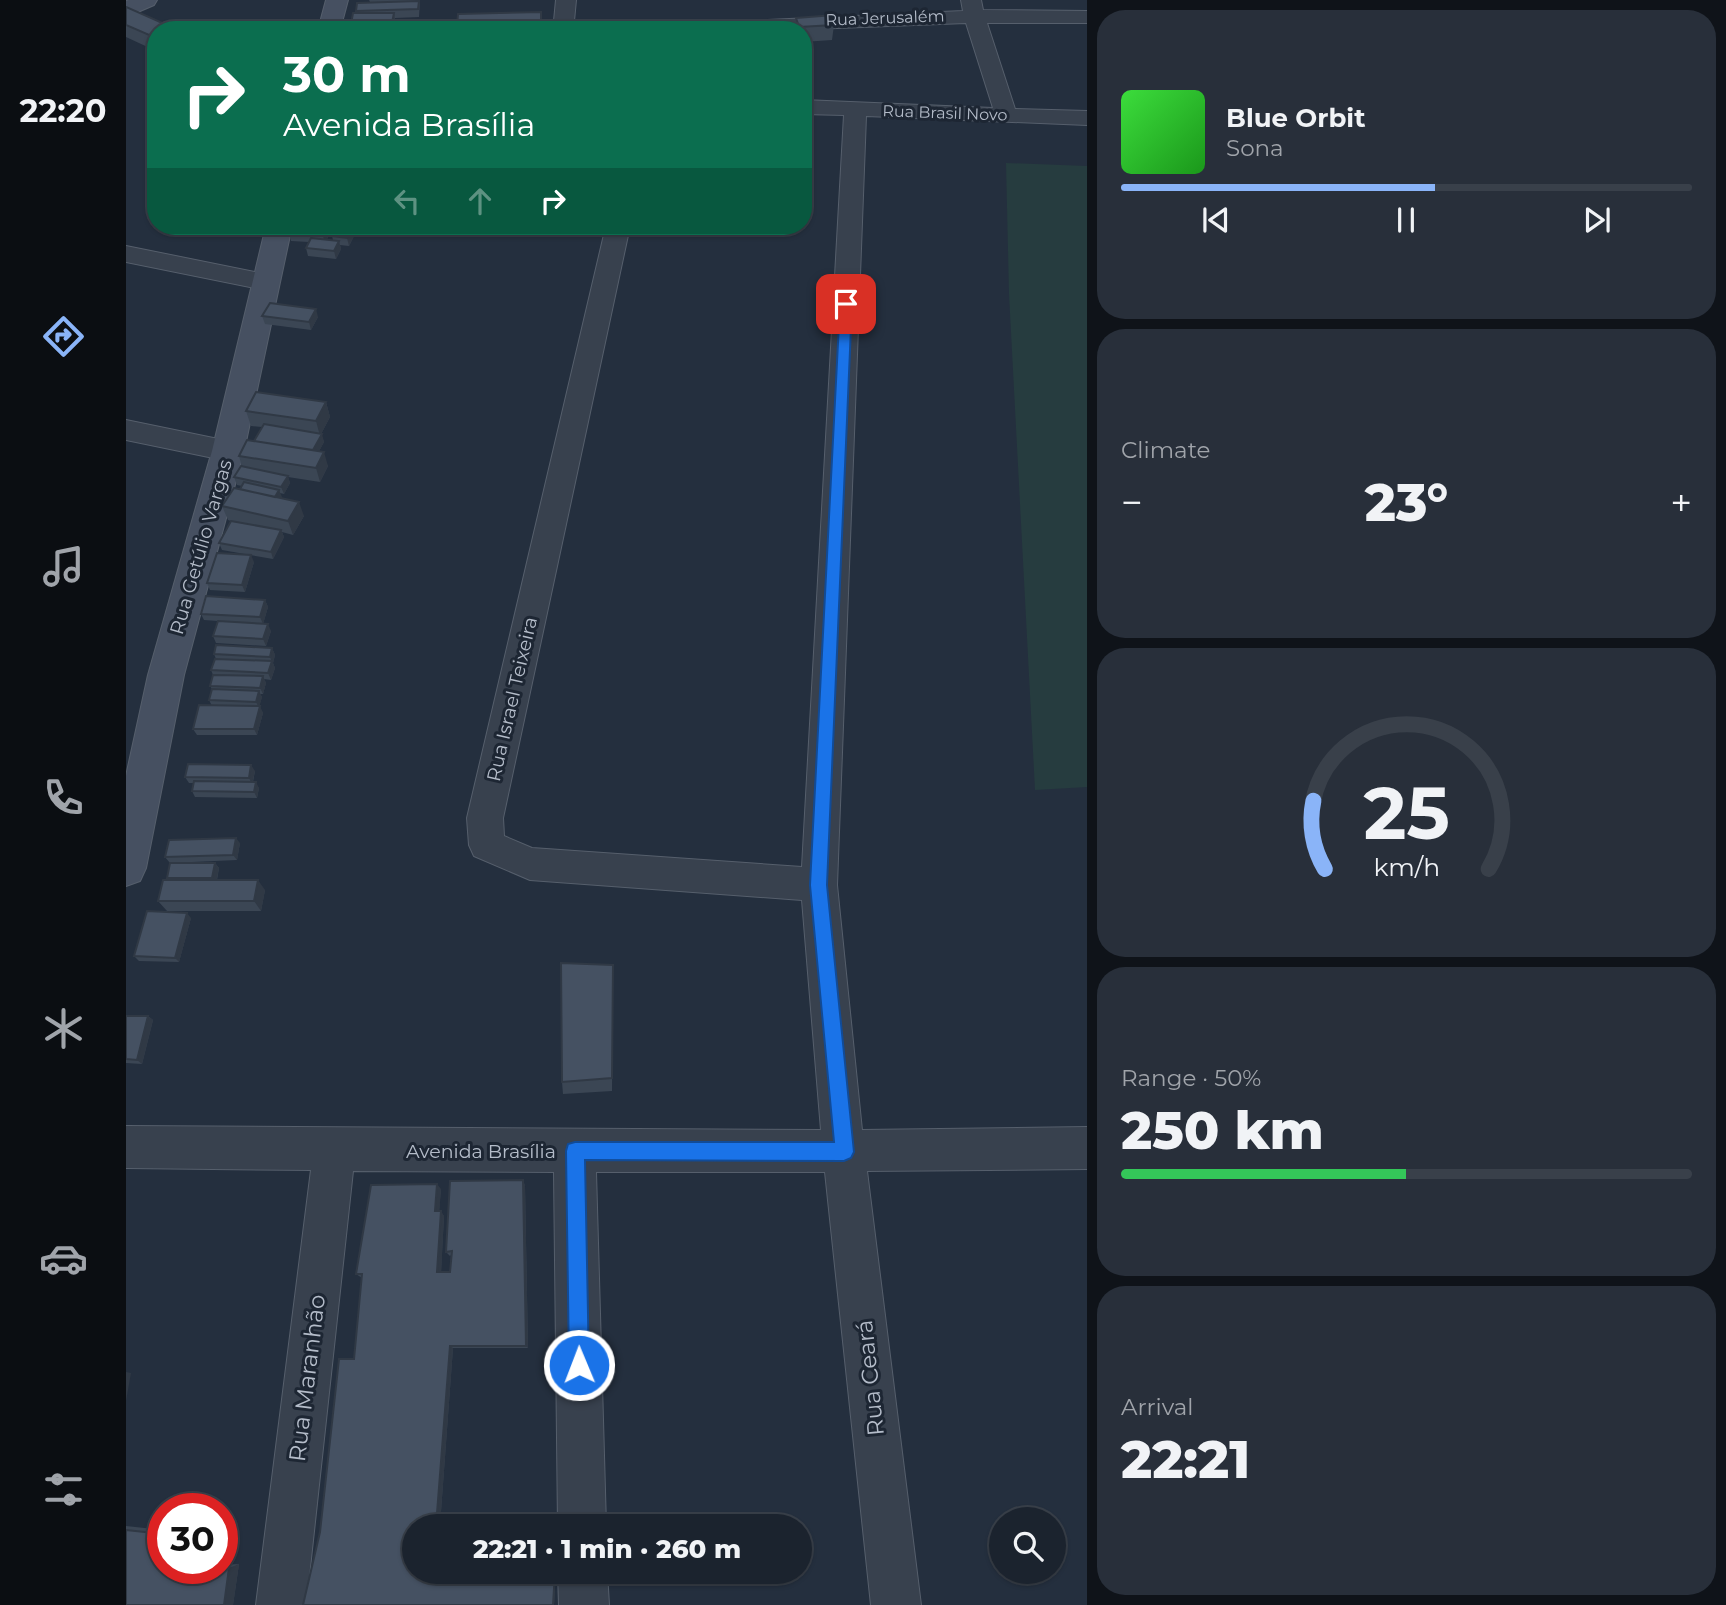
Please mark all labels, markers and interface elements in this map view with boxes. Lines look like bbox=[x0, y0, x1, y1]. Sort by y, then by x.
street label: Rua Jerusalém bbox=[825, 6, 945, 30]
text: 30 m bbox=[283, 45, 411, 104]
icon: right bbox=[168, 49, 259, 140]
text: 22:20 bbox=[20, 91, 106, 130]
street label: Rua Brasil Novo bbox=[882, 101, 1008, 125]
text: Blue Orbit bbox=[1226, 102, 1365, 134]
text: Avenida Brasília bbox=[283, 105, 535, 144]
text: Sona bbox=[1226, 134, 1284, 162]
icon: left bbox=[388, 182, 426, 220]
icon: ahead bbox=[461, 182, 499, 220]
icon: right bbox=[534, 182, 572, 220]
icon: previous bbox=[1197, 201, 1235, 239]
icon: pause bbox=[1387, 201, 1425, 239]
icon: next bbox=[1578, 201, 1616, 239]
pin bbox=[816, 274, 876, 334]
icon: arrive bbox=[827, 285, 865, 323]
icon: directions bbox=[39, 312, 88, 361]
text: Climate bbox=[1121, 436, 1210, 464]
street label: Rua Getúlio Vargas bbox=[165, 457, 237, 637]
text: 23° bbox=[1365, 471, 1448, 534]
text: − bbox=[1121, 479, 1143, 526]
text: + bbox=[1670, 479, 1692, 526]
icon: music bbox=[39, 542, 88, 591]
street label: Rua Israel Teixeira bbox=[482, 614, 542, 784]
text: 25 bbox=[1363, 769, 1450, 857]
icon: phone bbox=[39, 773, 88, 822]
text: km/h bbox=[1373, 851, 1440, 881]
icon: climate bbox=[39, 1004, 88, 1053]
text: Range · 50% bbox=[1121, 1064, 1261, 1092]
text: 250 km bbox=[1121, 1099, 1324, 1162]
street label: Avenida Brasília bbox=[406, 1140, 556, 1163]
icon: car bbox=[39, 1234, 88, 1283]
street label: Rua Maranhão bbox=[283, 1293, 331, 1463]
street label: Rua Ceará bbox=[850, 1319, 890, 1437]
position arrow bbox=[542, 1328, 616, 1402]
text: Arrival bbox=[1121, 1393, 1194, 1421]
text: 22:21 bbox=[1121, 1428, 1250, 1491]
icon: filters bbox=[39, 1465, 88, 1514]
speed limit sign: 30 bbox=[147, 1493, 238, 1584]
map controls bbox=[989, 1507, 1066, 1584]
button: search bbox=[989, 1507, 1066, 1584]
text: 22:21 · 1 min · 260 m bbox=[473, 1533, 741, 1565]

